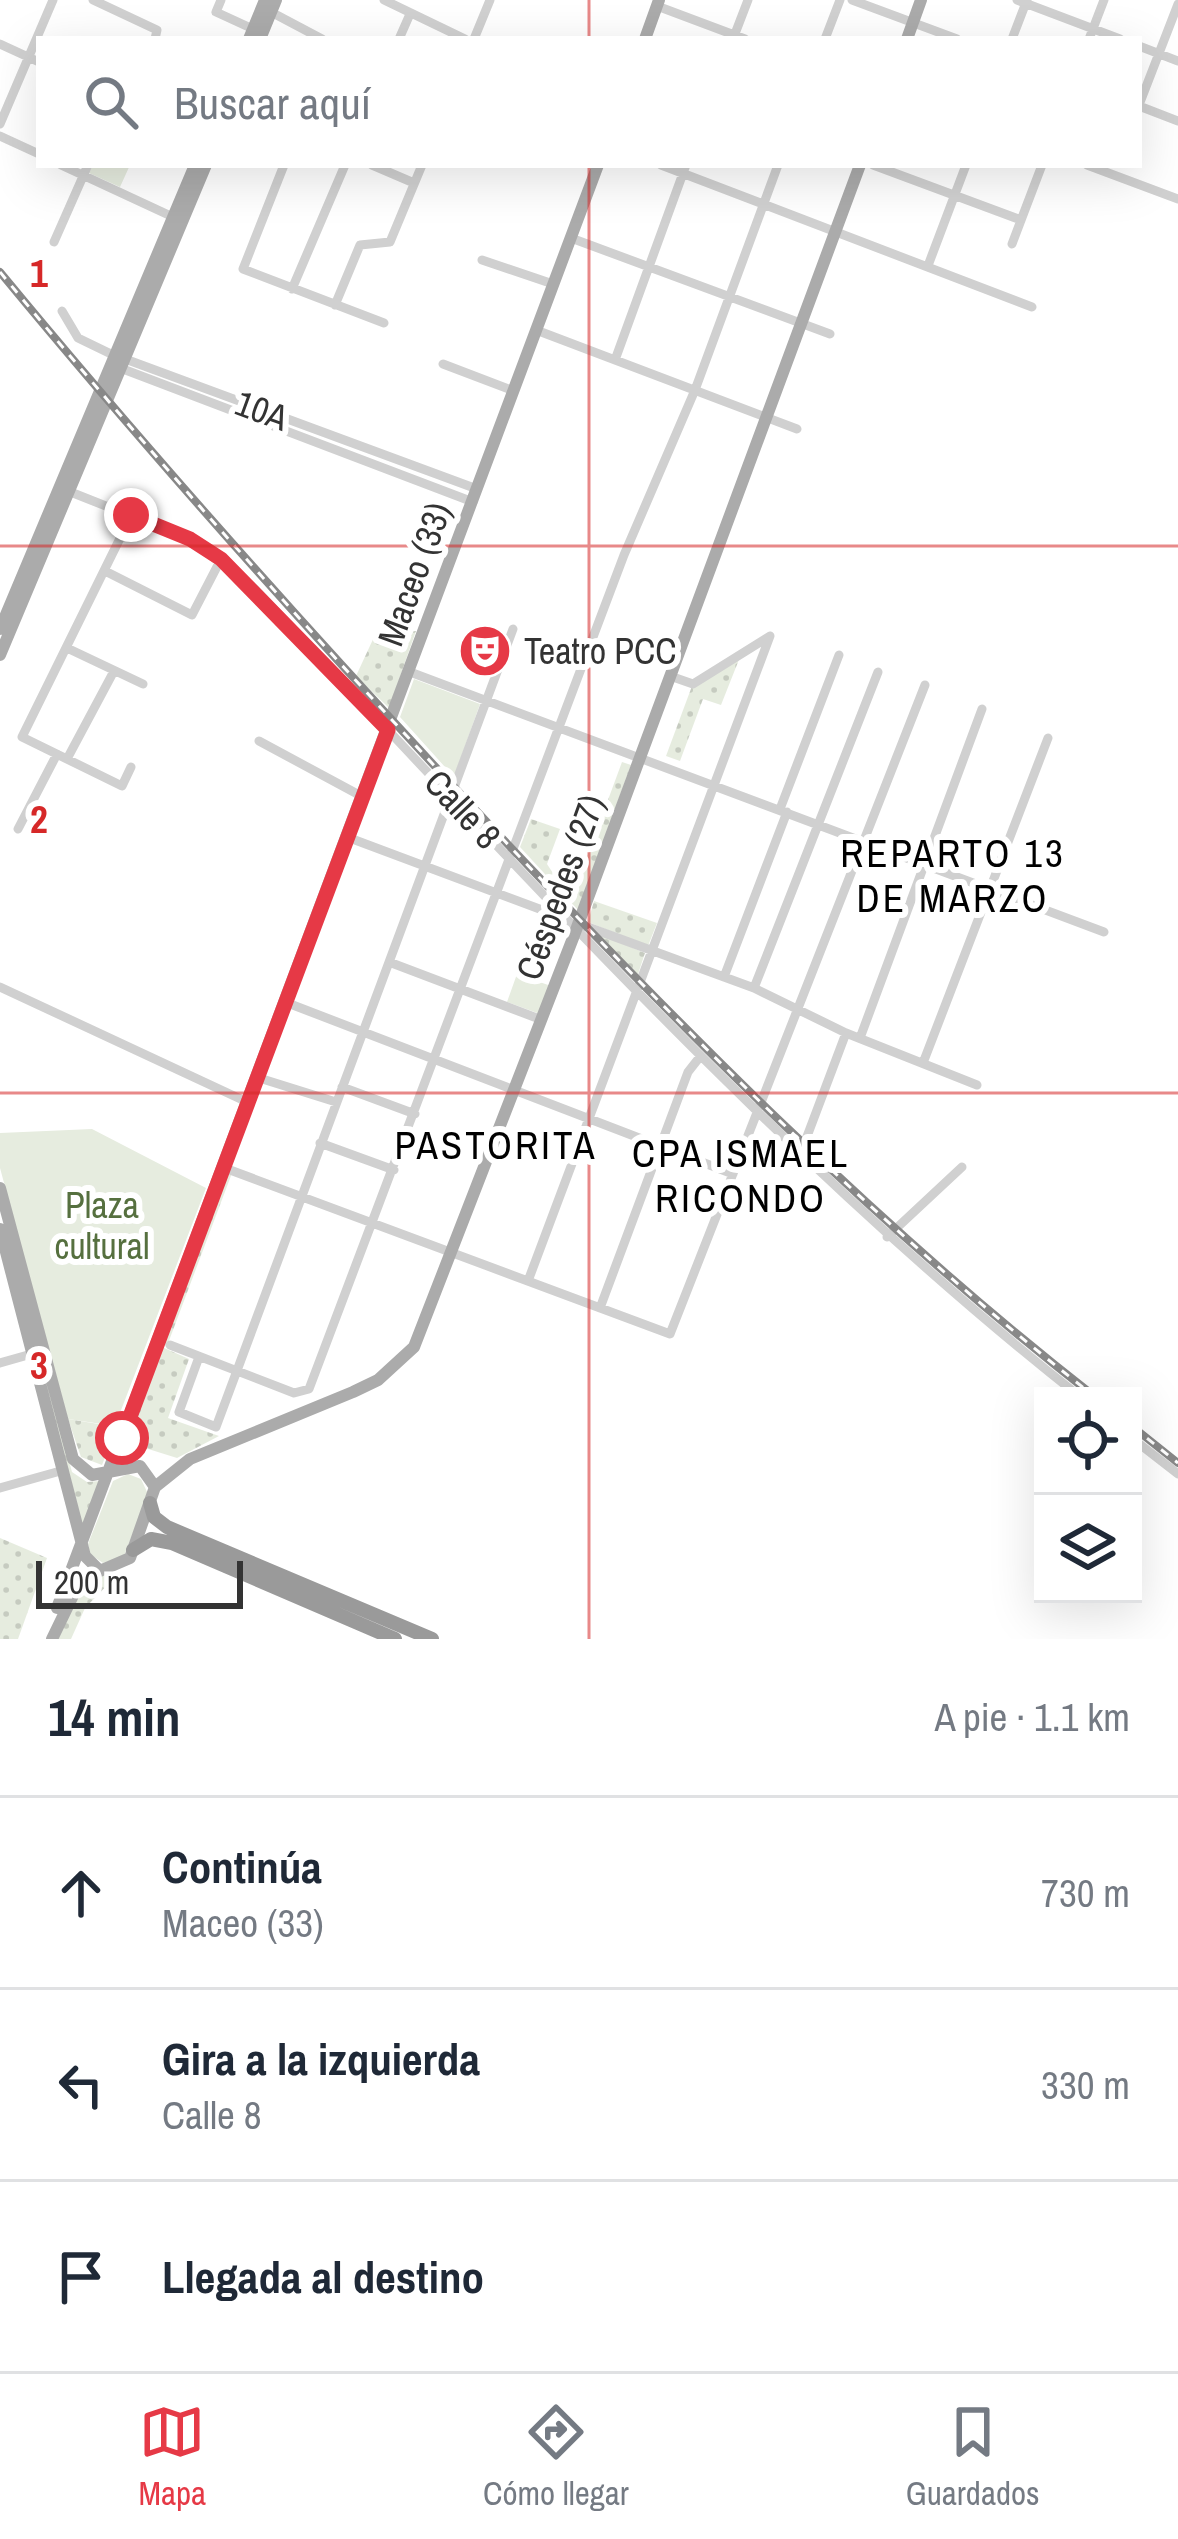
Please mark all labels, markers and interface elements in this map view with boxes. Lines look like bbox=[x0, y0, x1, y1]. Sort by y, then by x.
search box bbox=[36, 36, 1142, 168]
icon: search bbox=[78, 69, 144, 135]
text: Buscar aquí bbox=[174, 72, 371, 133]
text: 1 bbox=[30, 247, 48, 299]
street label: 10A bbox=[229, 378, 295, 442]
route end bbox=[104, 488, 158, 542]
street label: Maceo (33) bbox=[366, 496, 462, 652]
theatre icon: Teatro PCC bbox=[457, 623, 513, 679]
place label: Teatro PCC bbox=[524, 627, 677, 675]
street label: Calle 8 bbox=[414, 759, 512, 859]
street label: Céspedes (27) bbox=[504, 788, 616, 986]
text: 2 bbox=[30, 793, 48, 845]
district label: REPARTO 13 DE MARZO bbox=[840, 827, 1066, 924]
district label: PASTORITA bbox=[394, 1119, 598, 1171]
district label: CPA ISMAEL RICONDO bbox=[632, 1127, 850, 1224]
park label: Plaza cultural bbox=[54, 1181, 150, 1270]
text: 3 bbox=[30, 1339, 48, 1391]
map controls bbox=[1034, 1387, 1142, 1603]
button: locate bbox=[1034, 1387, 1142, 1495]
route start bbox=[95, 1411, 149, 1465]
button: layers bbox=[1034, 1495, 1142, 1603]
scale bar bbox=[36, 1555, 243, 1608]
text: 200 m bbox=[54, 1560, 129, 1604]
text: 14 min bbox=[48, 1683, 181, 1752]
text: A pie · 1.1 km bbox=[934, 1691, 1130, 1743]
text: Continúa bbox=[162, 1836, 322, 1897]
icon: ahead bbox=[48, 1860, 114, 1926]
text: 730 m bbox=[1041, 1867, 1130, 1919]
text: Maceo (33) bbox=[162, 1897, 324, 1949]
text: Gira a la izquierda bbox=[162, 2028, 480, 2089]
icon: left bbox=[48, 2052, 114, 2118]
text: 330 m bbox=[1041, 2059, 1130, 2111]
text: Calle 8 bbox=[162, 2089, 262, 2141]
icon: arrive bbox=[48, 2244, 114, 2310]
text: Llegada al destino bbox=[162, 2246, 484, 2307]
tab: Mapa bbox=[138, 2399, 206, 2515]
tab: Cómo llegar bbox=[483, 2399, 629, 2515]
tab: Guardados bbox=[906, 2399, 1040, 2515]

